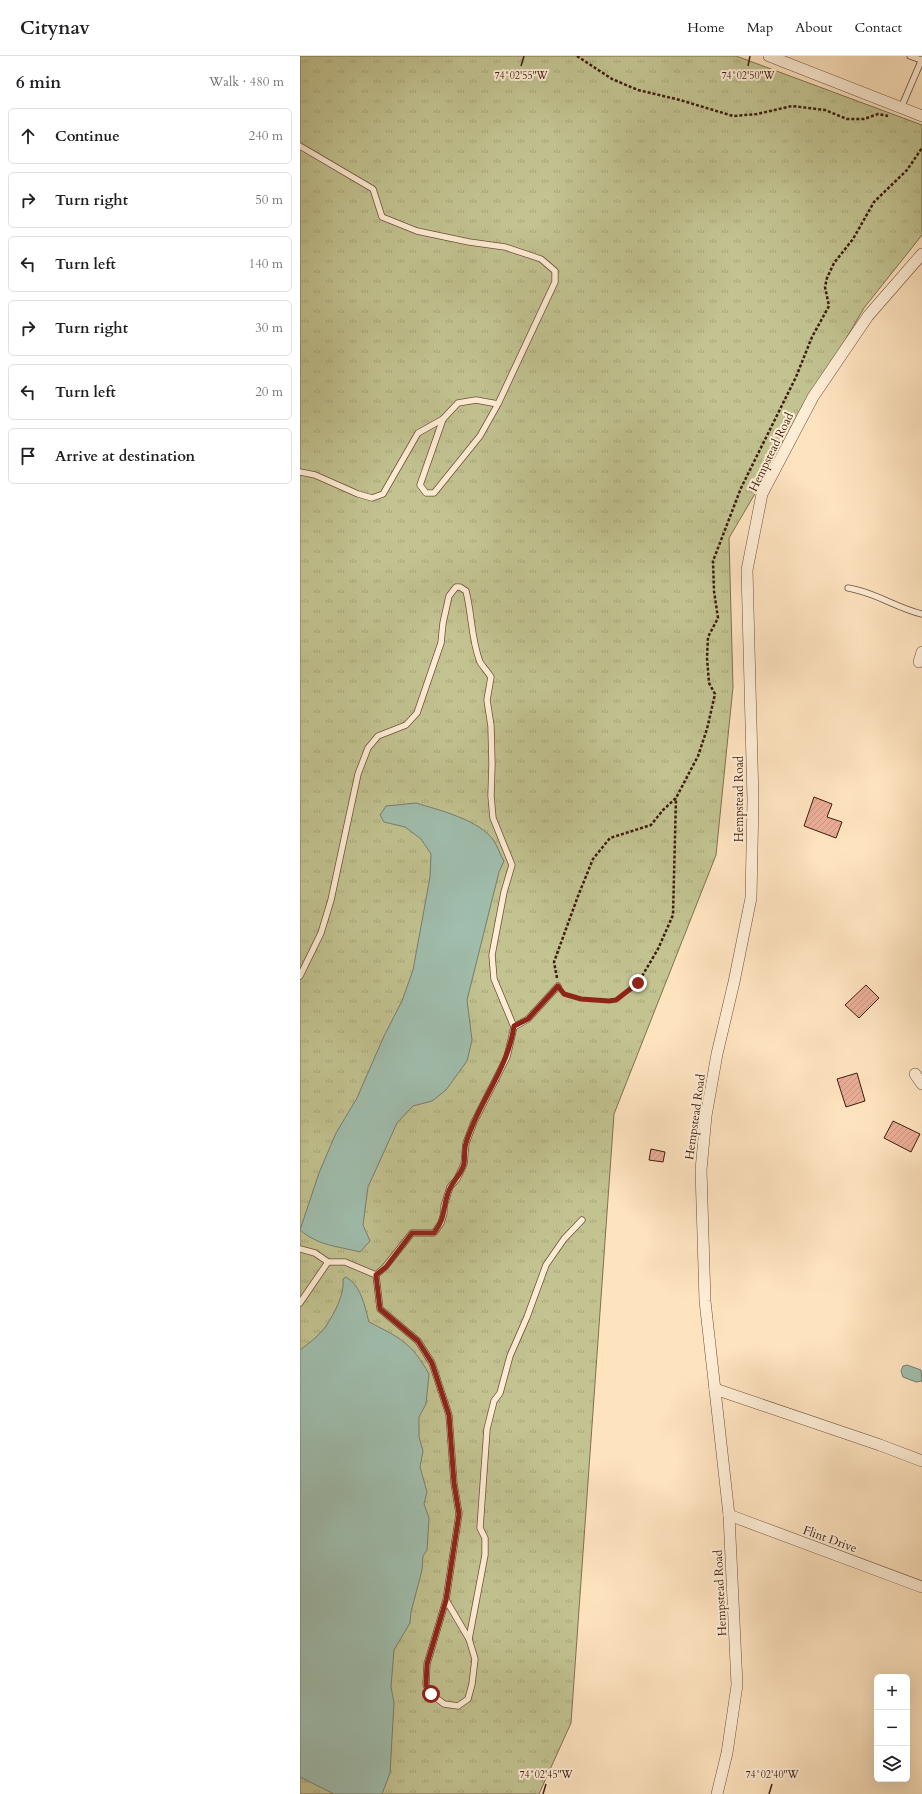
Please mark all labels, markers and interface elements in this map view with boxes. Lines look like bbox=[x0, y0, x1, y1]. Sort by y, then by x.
text: Citynav bbox=[20, 15, 90, 41]
text: Home bbox=[687, 18, 725, 37]
text: Map bbox=[747, 18, 773, 37]
text: About bbox=[795, 18, 832, 37]
text: Contact bbox=[854, 18, 902, 37]
text: 74°02'55"W bbox=[494, 69, 549, 83]
text: 74°02'50"W bbox=[721, 69, 776, 83]
text: 6 min bbox=[16, 71, 61, 94]
text: Walk · 480 m bbox=[209, 73, 284, 91]
icon: ahead bbox=[17, 125, 39, 147]
text: Continue bbox=[55, 126, 120, 146]
text: 240 m bbox=[249, 127, 283, 145]
icon: right bbox=[17, 189, 39, 211]
text: Turn right bbox=[55, 190, 128, 210]
text: 50 m bbox=[255, 191, 283, 209]
icon: left bbox=[17, 253, 39, 275]
text: Turn left bbox=[55, 254, 116, 274]
text: 140 m bbox=[249, 255, 283, 273]
icon: right bbox=[17, 317, 39, 339]
text: Turn right bbox=[55, 318, 128, 338]
text: 30 m bbox=[255, 319, 283, 337]
icon: left bbox=[17, 381, 39, 403]
text: Turn left bbox=[55, 382, 116, 402]
text: 20 m bbox=[255, 383, 283, 401]
street label: Hempstead Road bbox=[745, 409, 797, 494]
icon: arrive bbox=[17, 445, 39, 467]
text: Arrive at destination bbox=[55, 446, 195, 466]
street label: Hempstead Road bbox=[731, 755, 747, 842]
route end bbox=[629, 974, 647, 992]
street label: Hempstead Road bbox=[681, 1072, 709, 1161]
street label: Flint Drive bbox=[801, 1522, 859, 1556]
street label: Hempstead Road bbox=[710, 1549, 730, 1637]
map controls bbox=[874, 1674, 910, 1782]
button: + bbox=[874, 1674, 910, 1710]
route start bbox=[422, 1685, 440, 1703]
button: − bbox=[874, 1710, 910, 1746]
button: layers bbox=[874, 1746, 910, 1782]
text: 74°02'45"W bbox=[519, 1768, 574, 1782]
text: 74°02'40"W bbox=[745, 1768, 800, 1782]

